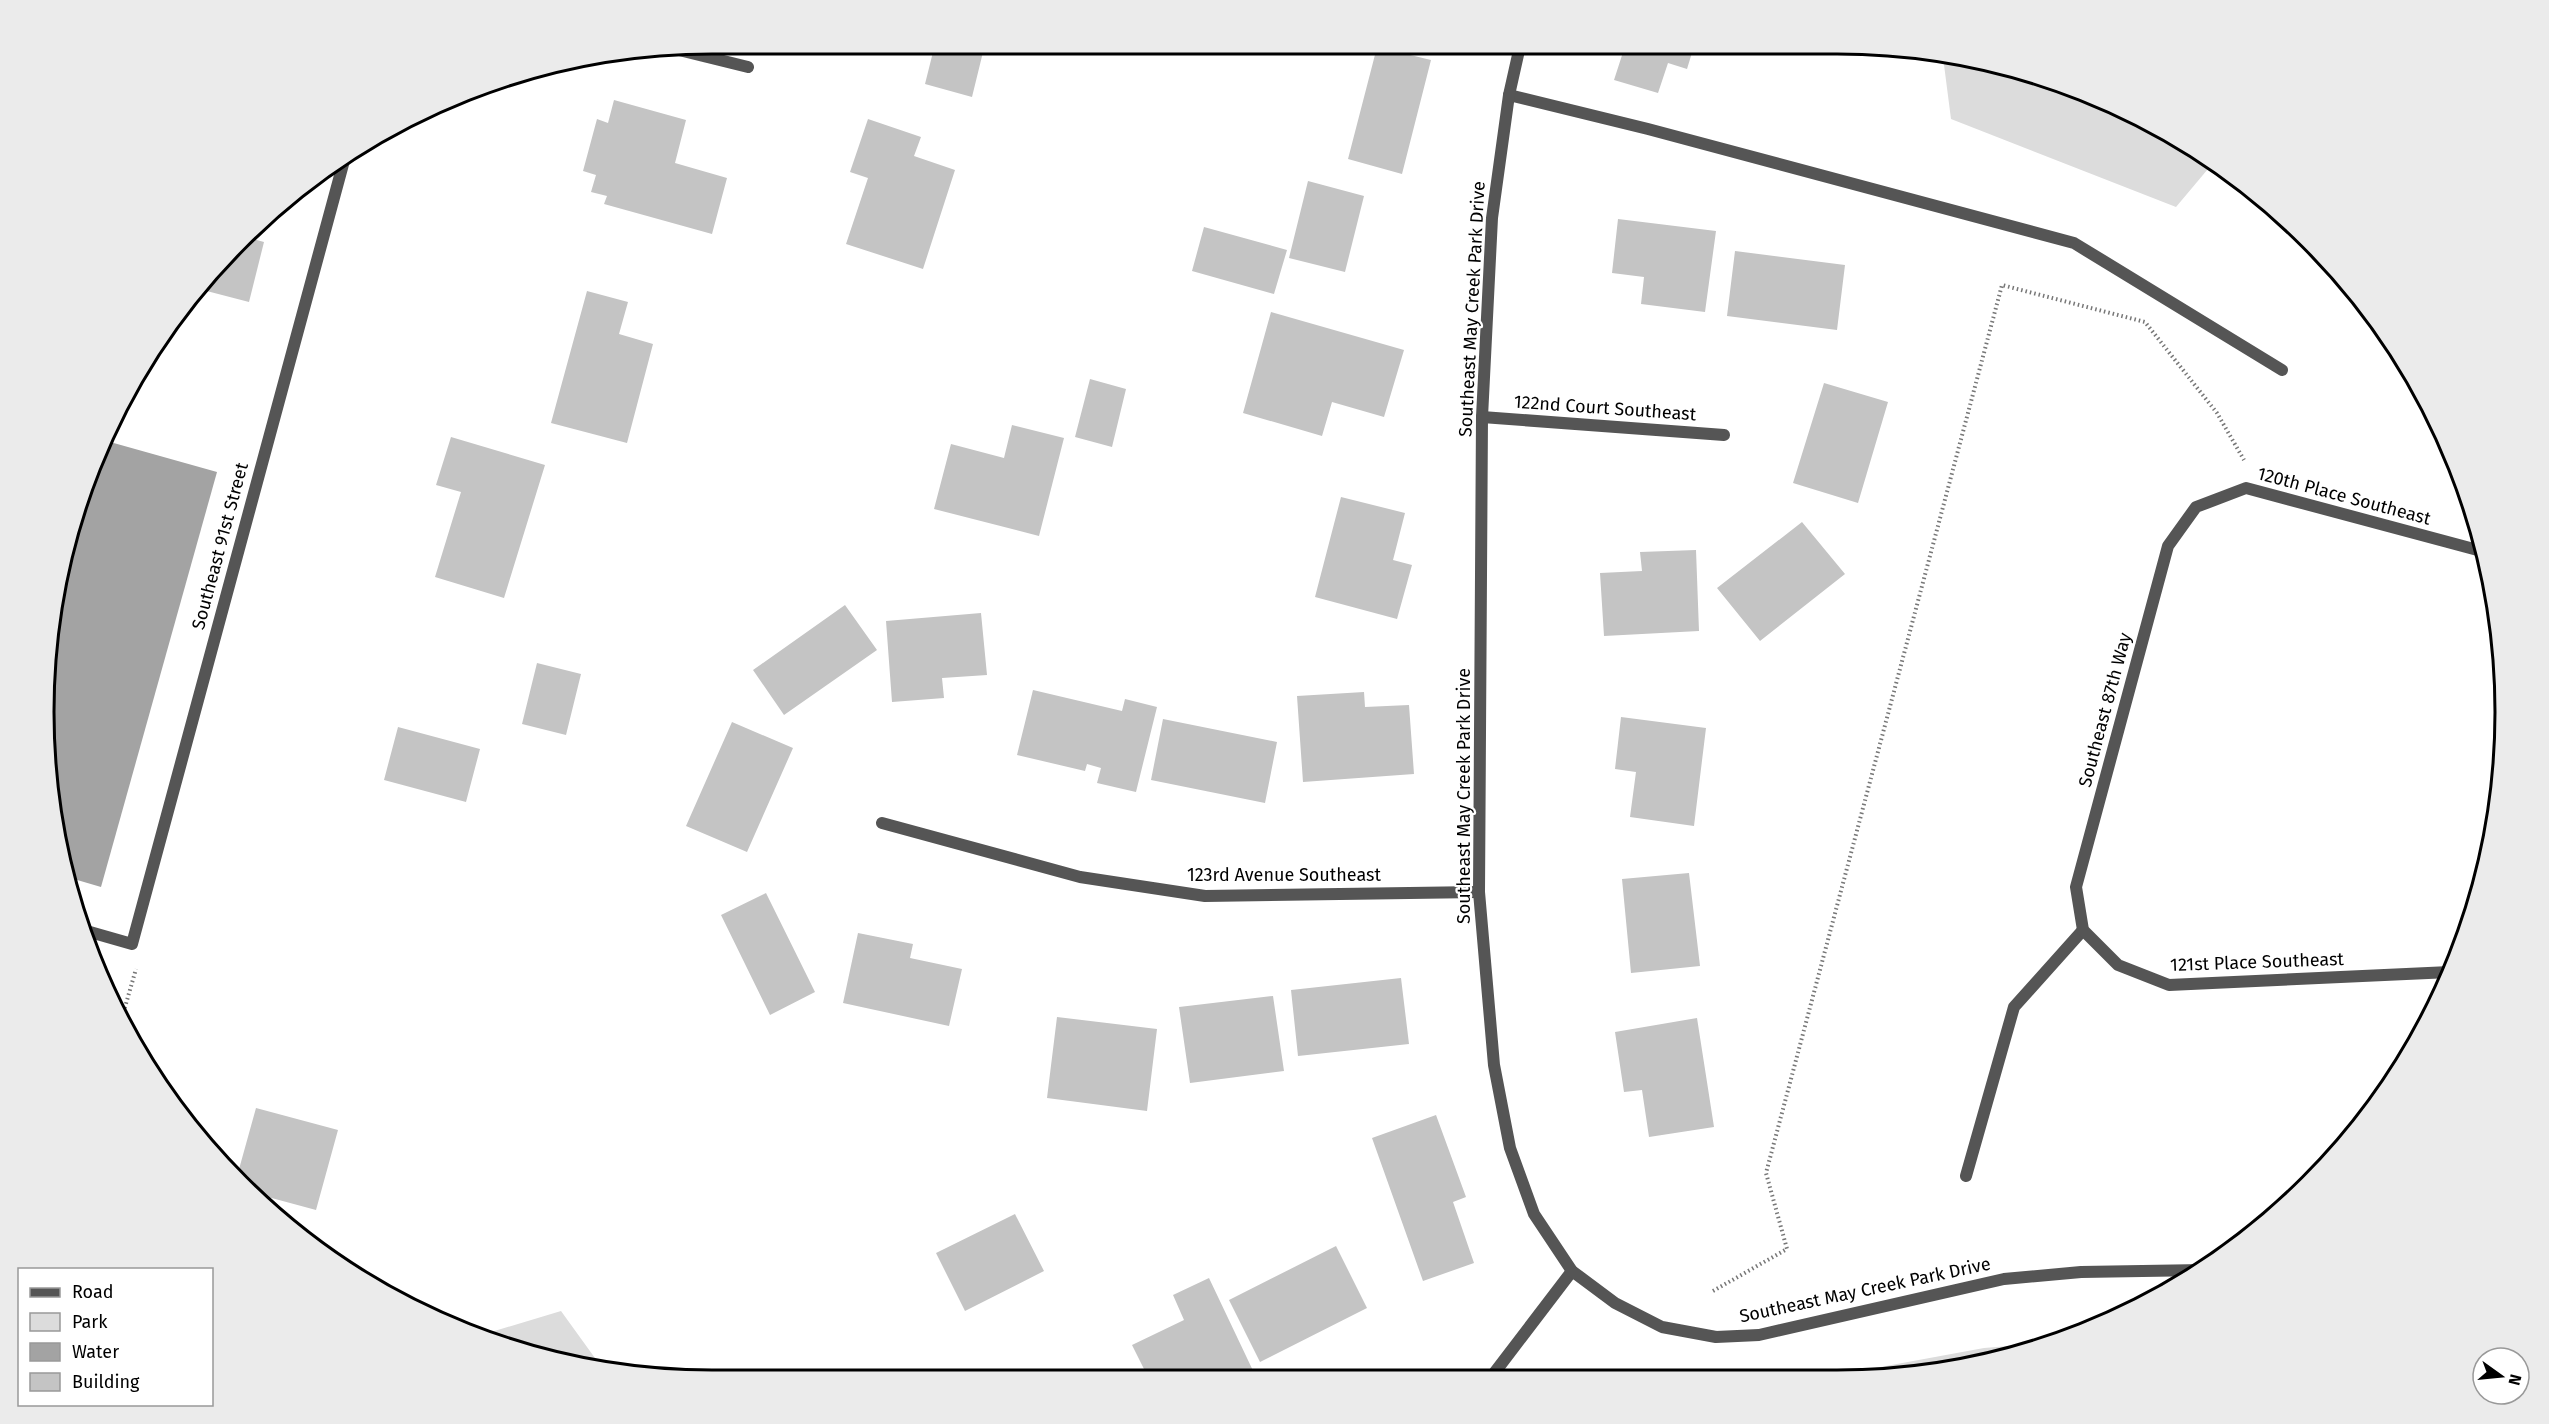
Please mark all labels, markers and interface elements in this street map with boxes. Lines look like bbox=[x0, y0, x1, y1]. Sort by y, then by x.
street label: Southeast May Creek Park Drive bbox=[1454, 181, 1490, 437]
street label: 122nd Court Southeast bbox=[1513, 391, 1697, 425]
street label: Southeast 91st Street bbox=[187, 460, 253, 632]
street label: 120th Place Southeast bbox=[2255, 462, 2434, 530]
street label: Southeast 87th Way bbox=[2074, 630, 2136, 790]
street label: Southeast May Creek Park Drive bbox=[1453, 668, 1475, 924]
street label: 123rd Avenue Southeast bbox=[1187, 864, 1382, 886]
street label: 121st Place Southeast bbox=[2170, 948, 2345, 976]
street label: Southeast May Creek Park Drive bbox=[1737, 1253, 1993, 1327]
legend bbox=[18, 1268, 213, 1406]
text: Road bbox=[72, 1281, 114, 1303]
text: Park bbox=[72, 1311, 108, 1333]
text: Water bbox=[72, 1341, 119, 1363]
north arrow bbox=[2471, 1346, 2531, 1406]
text: Building bbox=[72, 1371, 140, 1393]
text: N bbox=[2504, 1372, 2526, 1387]

